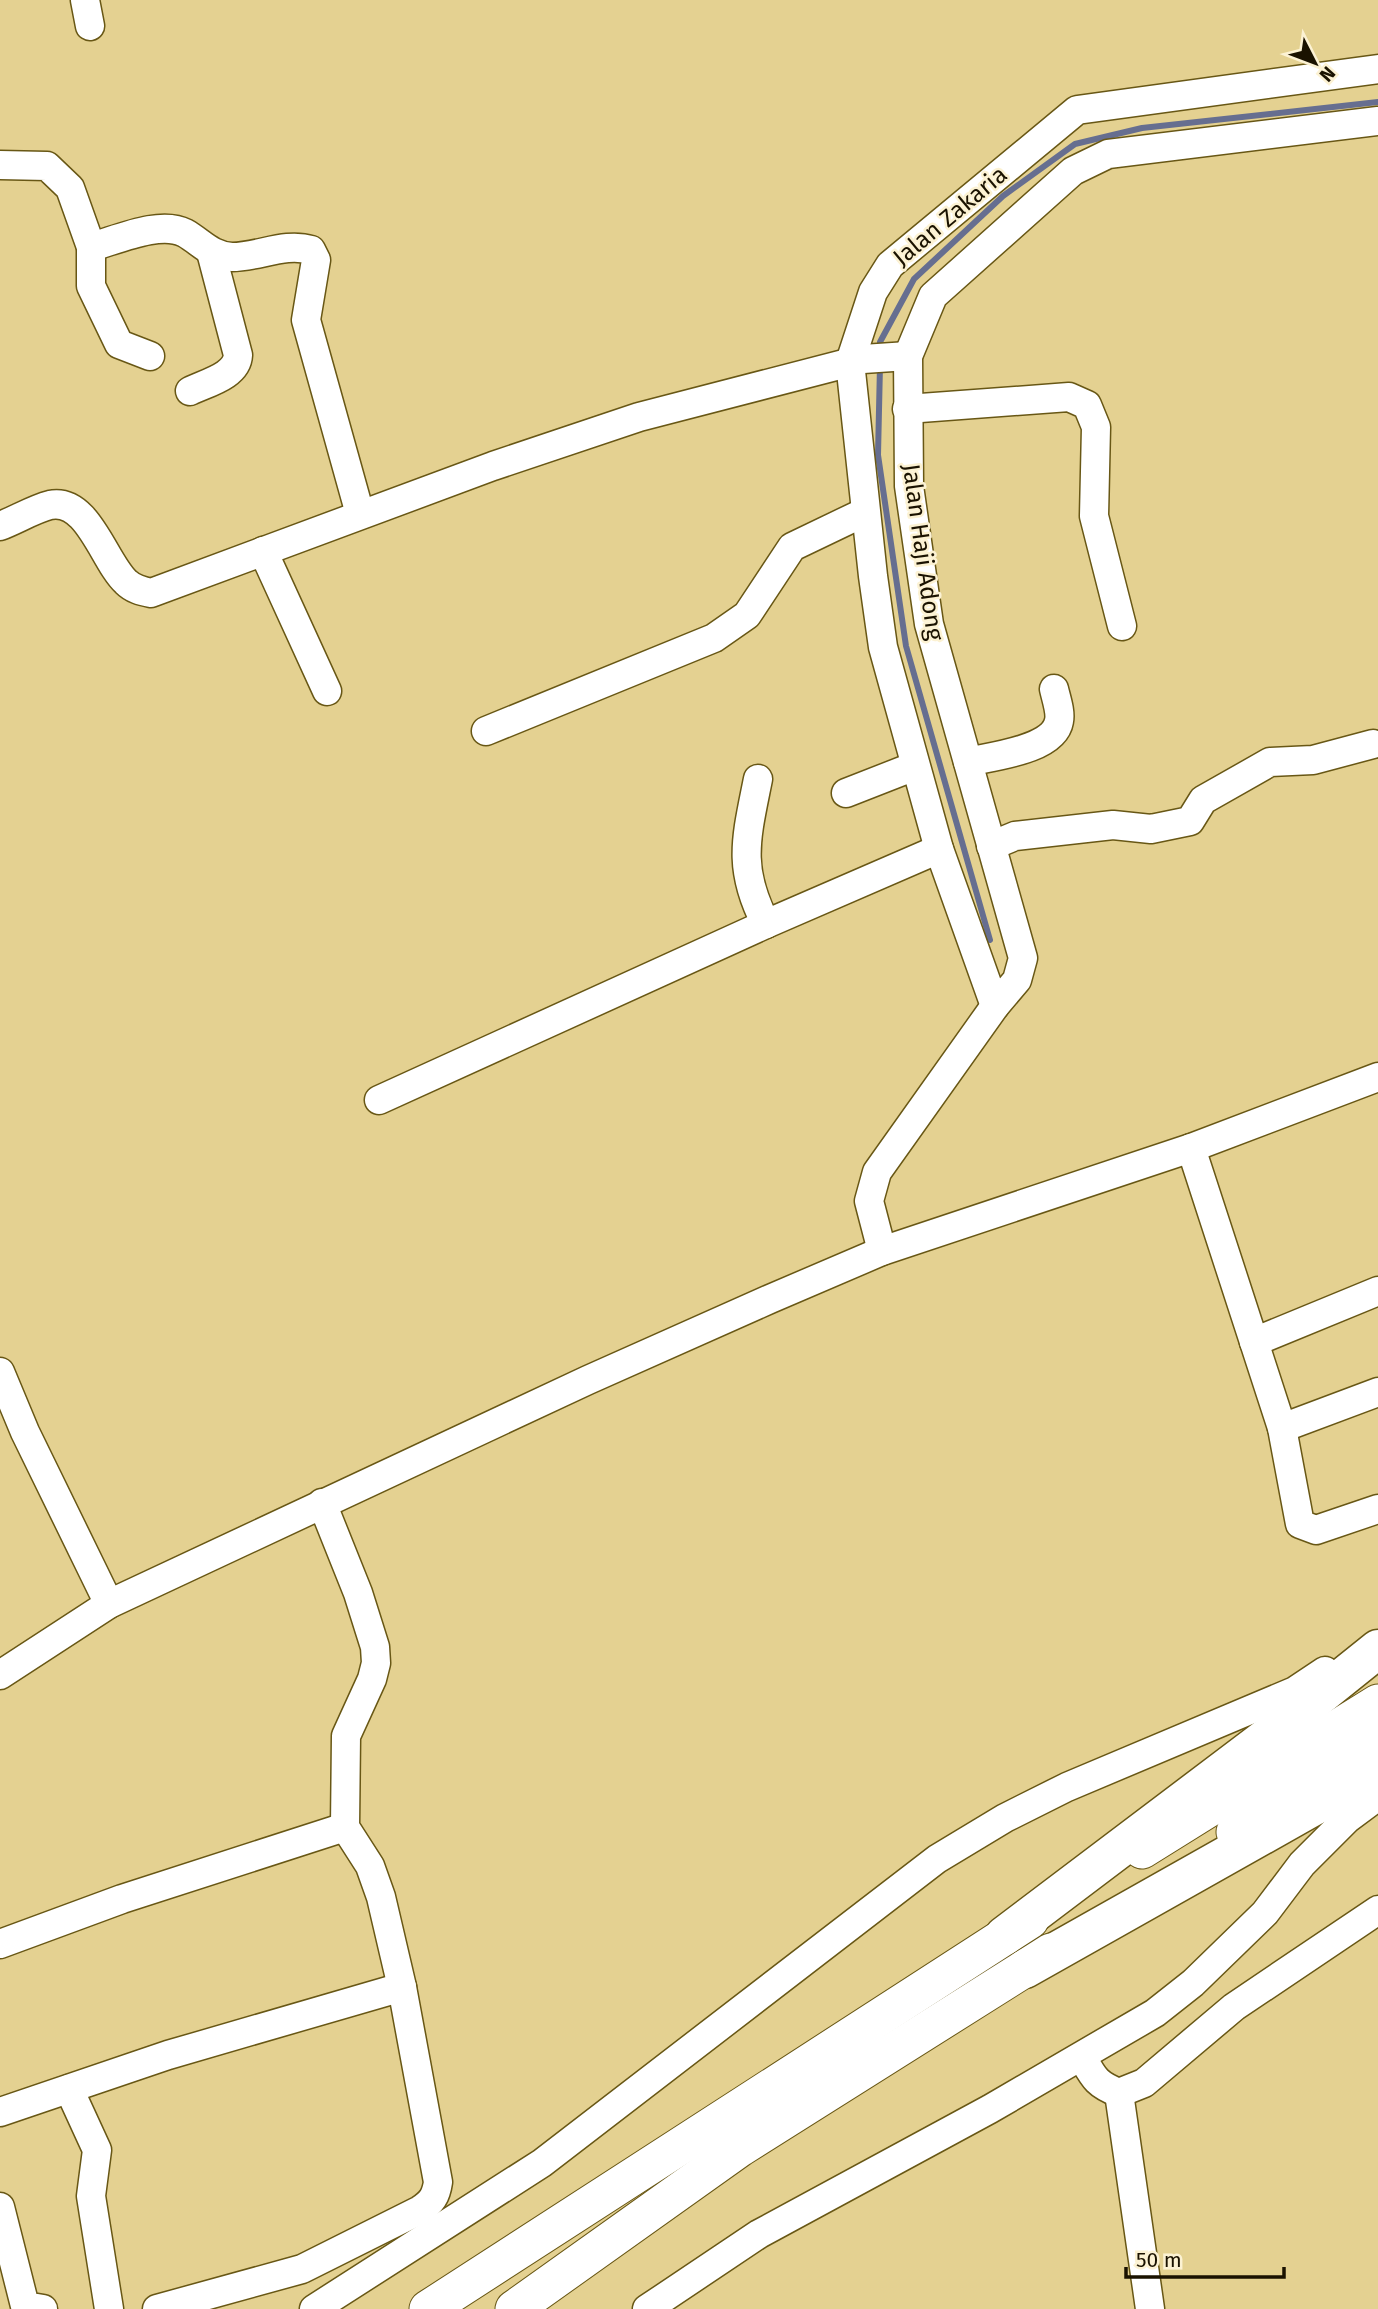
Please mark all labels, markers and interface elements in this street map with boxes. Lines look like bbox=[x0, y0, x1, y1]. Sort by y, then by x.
north arrow bbox=[1280, 28, 1350, 98]
text: N bbox=[1314, 62, 1340, 86]
street label: Jalan Zakaria bbox=[887, 160, 1013, 272]
street label: Jalan Haji Adong bbox=[897, 462, 949, 643]
scale bar bbox=[1126, 2236, 1284, 2280]
text: 50 m bbox=[1136, 2247, 1182, 2273]

